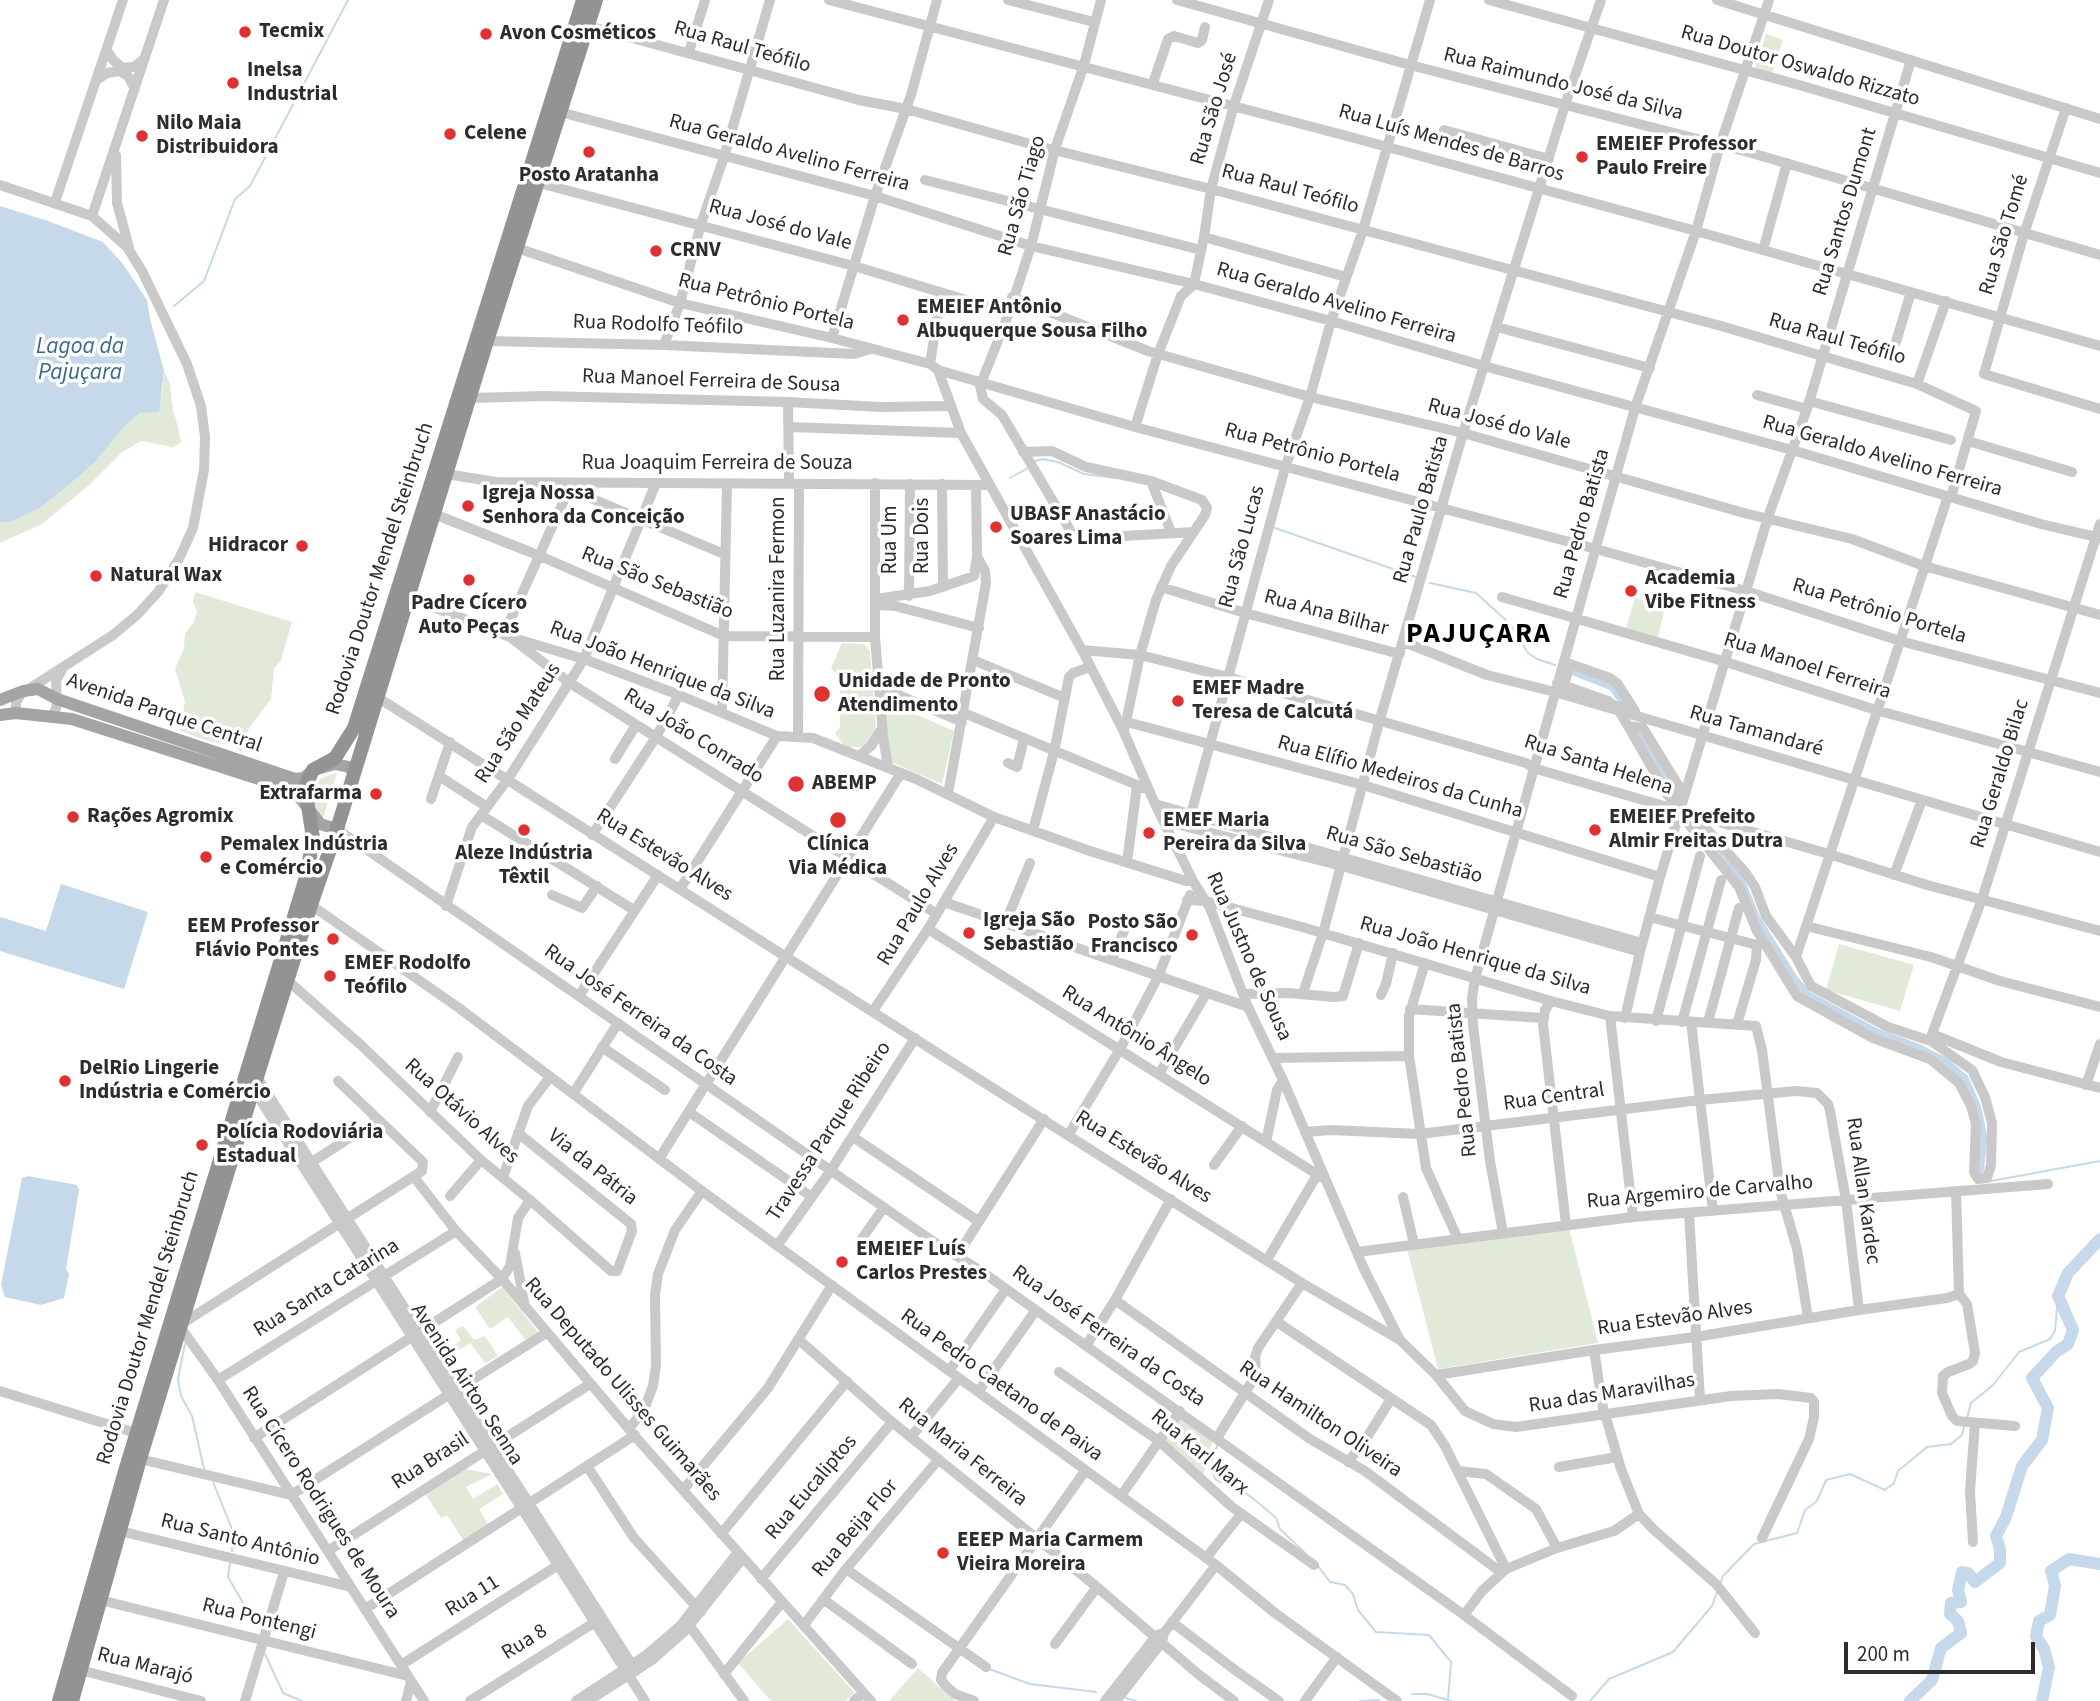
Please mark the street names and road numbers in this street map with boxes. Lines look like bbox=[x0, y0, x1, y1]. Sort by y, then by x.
street label: Rua Raul Teófilo bbox=[671, 16, 813, 80]
street label: Rua Doutor Oswaldo Rizzato bbox=[1678, 21, 1922, 113]
street label: Rua Raimundo José da Silva bbox=[1440, 43, 1686, 127]
street label: Rua São José bbox=[1186, 50, 1244, 168]
street label: Rua Luís Mendes de Barros bbox=[1335, 100, 1567, 188]
street label: Rua Geraldo Avelino Ferreira bbox=[666, 110, 912, 198]
street label: Rua Santos Dumont bbox=[1808, 125, 1884, 299]
street label: Rua São Tiago bbox=[994, 133, 1052, 259]
street label: Rua Raul Teófilo bbox=[1219, 160, 1361, 220]
street label: Rua São Tomé bbox=[1975, 172, 2035, 298]
street label: Rua José do Vale bbox=[706, 195, 854, 257]
street label: Rua Geraldo Avelino Ferreira bbox=[1213, 258, 1459, 350]
street label: Rua Petrônio Portela bbox=[675, 269, 857, 337]
street label: Rua Raul Teófilo bbox=[1766, 308, 1908, 372]
street label: Rua Rodolfo Teófilo bbox=[572, 310, 744, 342]
street label: Rua Manoel Ferreira de Sousa bbox=[581, 365, 841, 399]
street label: Rua José do Vale bbox=[1425, 394, 1573, 456]
street label: Rua Geraldo Avelino Ferreira bbox=[1759, 411, 2005, 503]
street label: Rua Petrônio Portela bbox=[1221, 418, 1403, 490]
street label: Rodovia Doutor Mendel Steinbruch bbox=[322, 420, 440, 718]
street label: Rua Paulo Batista bbox=[1389, 433, 1455, 587]
street label: Rua Pedro Batista bbox=[1550, 446, 1616, 602]
street label: Rua Joaquim Ferreira de Souza bbox=[581, 451, 853, 477]
street label: Rua São Lucas bbox=[1215, 483, 1271, 611]
street label: Rua Luzanira Fermon bbox=[766, 497, 792, 681]
street label: Rua Dois bbox=[910, 498, 936, 574]
street label: Rua Um bbox=[878, 505, 904, 575]
street label: Rua São Sebastião bbox=[577, 542, 737, 626]
street label: Rua Petrônio Portela bbox=[1789, 574, 1969, 650]
street label: Rua Ana Bilhar bbox=[1261, 585, 1391, 643]
street label: Rua João Henrique da Silva bbox=[546, 616, 778, 726]
street label: Rua Manoel Ferreira bbox=[1720, 628, 1894, 706]
street label: Rua São Mateus bbox=[471, 659, 567, 789]
street label: Avenida Parque Central bbox=[63, 669, 265, 759]
street label: Rua João Conrado bbox=[618, 684, 768, 790]
street label: Rua Geraldo Bilac bbox=[1966, 696, 2036, 852]
street label: Rua Tamandaré bbox=[1686, 701, 1826, 763]
street label: Rua Santa Helena bbox=[1520, 730, 1676, 802]
street label: Rua Elífio Medeiros da Cunha bbox=[1274, 731, 1526, 825]
street label: Rua Estevão Alves bbox=[591, 804, 737, 908]
street label: Rua São Sebastião bbox=[1323, 822, 1485, 890]
street label: Rua Paulo Alves bbox=[873, 839, 965, 971]
street label: Rua Justno de Sousa bbox=[1200, 869, 1296, 1045]
street label: Rua João Henrique da Silva bbox=[1356, 912, 1594, 1002]
street label: Rua José Ferreira da Costa bbox=[538, 940, 742, 1092]
street label: Rua Antônio Ângelo bbox=[1056, 981, 1216, 1093]
street label: Rua Pedro Batista bbox=[1442, 1002, 1484, 1158]
street label: Travessa Parque Ribeiro bbox=[762, 1037, 898, 1227]
street label: Rua Otávio Alves bbox=[398, 1054, 524, 1170]
street label: Rua Central bbox=[1502, 1078, 1606, 1118]
street label: Rua Estevão Alves bbox=[1070, 1106, 1216, 1210]
street label: Rua Allan Kardec bbox=[1839, 1116, 1885, 1266]
street label: Via da Pátria bbox=[542, 1124, 642, 1212]
street label: Rodovia Doutor Mendel Steinbruch bbox=[92, 1168, 206, 1468]
street label: Rua Argemiro de Carvalho bbox=[1586, 1171, 1814, 1215]
street label: Rua Santa Catarina bbox=[250, 1234, 404, 1344]
street label: Rua José Ferreira da Costa bbox=[1006, 1261, 1210, 1413]
street label: Rua Deputado Ulisses Guimarães bbox=[518, 1273, 726, 1507]
street label: Rua Estevão Alves bbox=[1596, 1296, 1754, 1342]
street label: Avenida Airton Senna bbox=[404, 1300, 528, 1470]
street label: Rua Pedro Caetano de Paiva bbox=[895, 1304, 1107, 1468]
street label: Rua Hamilton Oliveira bbox=[1234, 1356, 1406, 1484]
street label: Rua das Maravilhas bbox=[1527, 1368, 1697, 1420]
street label: Rua Cícero Rodrigues de Moura bbox=[235, 1382, 405, 1624]
street label: Rua Maria Ferreira bbox=[892, 1393, 1032, 1513]
street label: Rua Karl Marx bbox=[1145, 1405, 1253, 1501]
street label: Rua Brasil bbox=[388, 1428, 474, 1496]
street label: Rua Eucaliptos bbox=[761, 1430, 863, 1546]
street label: Rua Beija Flor bbox=[808, 1475, 904, 1583]
street label: Rua Santo Antônio bbox=[158, 1509, 322, 1573]
street label: Rua 11 bbox=[441, 1571, 505, 1623]
street label: Rua Pontengi bbox=[199, 1594, 319, 1646]
street label: Rua 8 bbox=[498, 1619, 552, 1667]
street label: Rua Marajó bbox=[94, 1643, 196, 1691]

